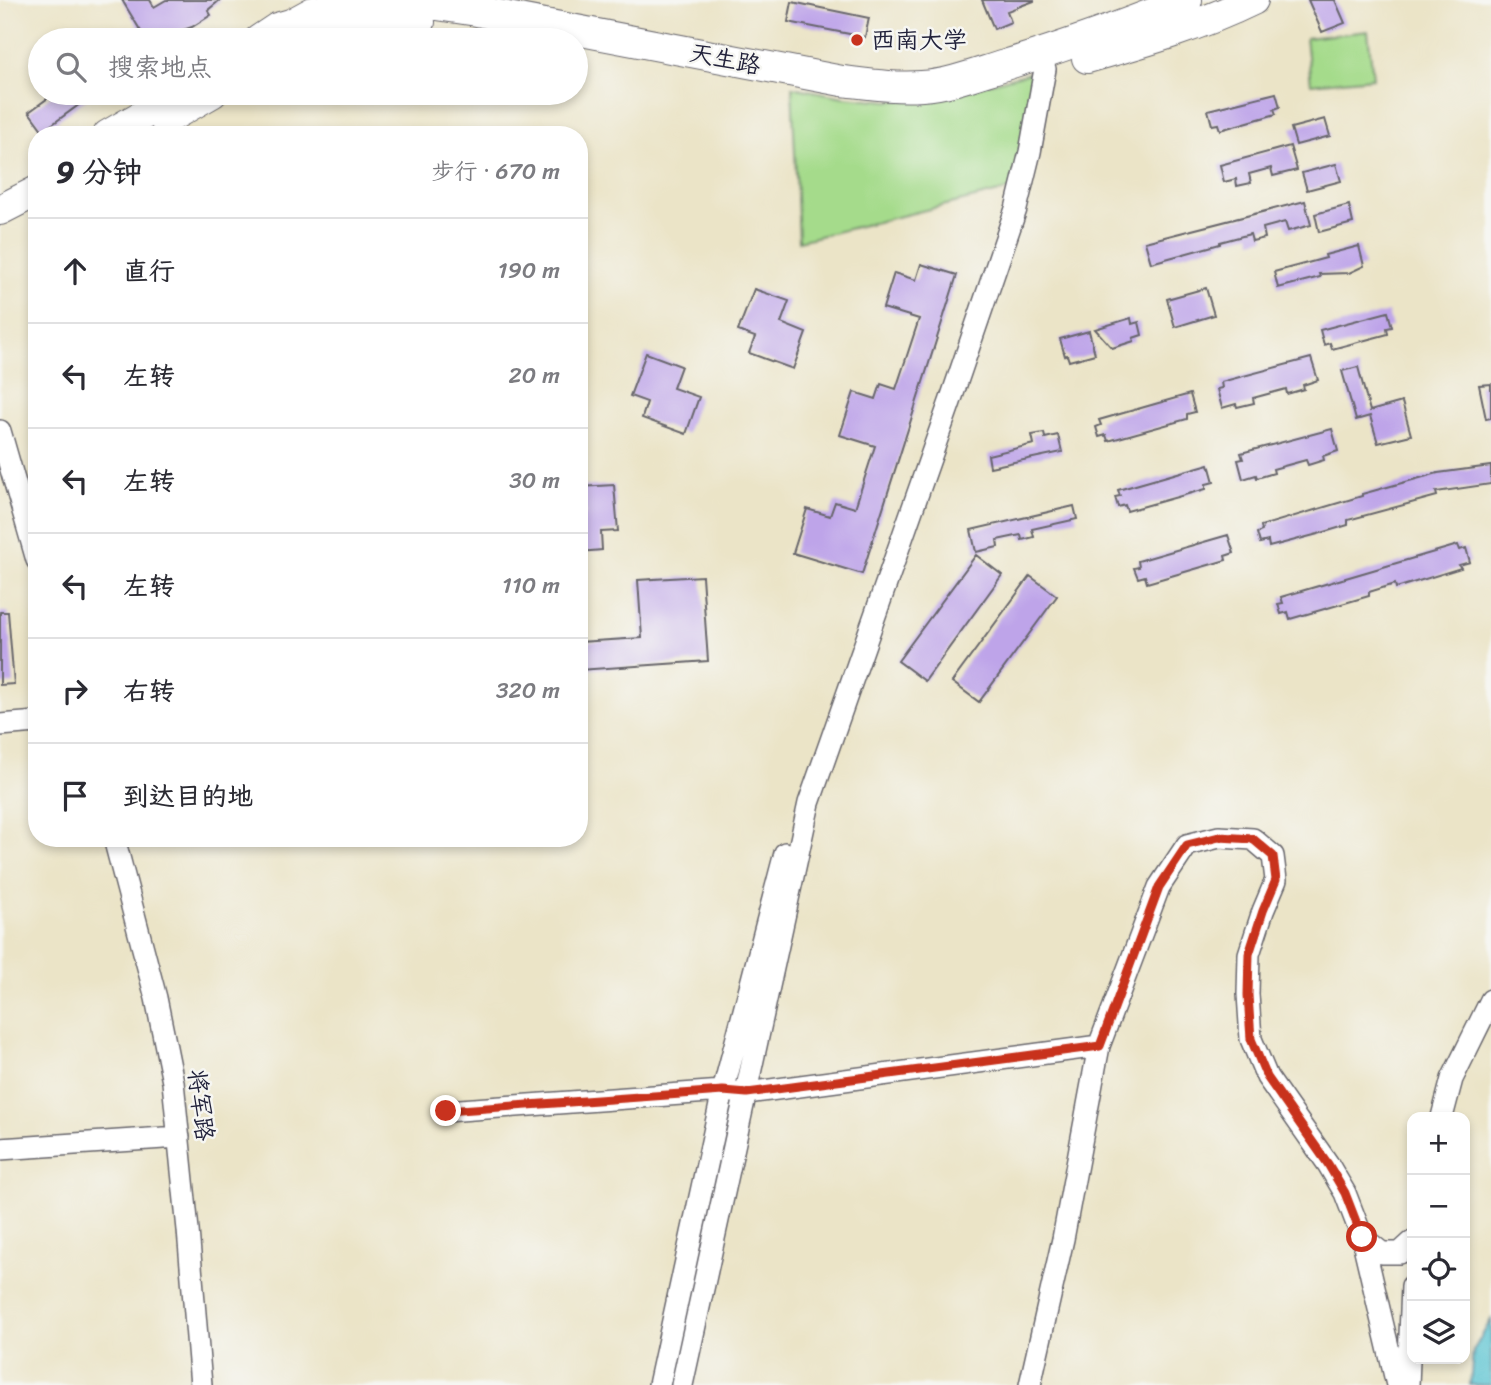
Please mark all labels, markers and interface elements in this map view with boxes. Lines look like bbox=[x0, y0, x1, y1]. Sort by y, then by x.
place label: 西南大学 bbox=[871, 19, 967, 61]
search box bbox=[28, 28, 588, 105]
street label: 天生路 bbox=[686, 32, 764, 86]
marker: 西南大学 bbox=[849, 32, 865, 48]
text: 搜索地点 bbox=[108, 44, 212, 90]
icon: search bbox=[52, 48, 90, 86]
text: 9 分钟 bbox=[56, 145, 142, 199]
text: 步行 · 670 m bbox=[431, 151, 560, 192]
text: 直行 bbox=[123, 248, 175, 294]
text: 190 m bbox=[498, 250, 560, 291]
icon: ahead bbox=[56, 252, 94, 290]
text: 左转 bbox=[123, 353, 175, 399]
text: 20 m bbox=[509, 355, 560, 396]
icon: left bbox=[56, 357, 94, 395]
text: 左转 bbox=[123, 458, 175, 504]
text: 30 m bbox=[509, 460, 560, 501]
icon: left bbox=[56, 462, 94, 500]
text: 左转 bbox=[123, 563, 175, 609]
text: 110 m bbox=[502, 565, 560, 606]
icon: left bbox=[56, 567, 94, 605]
text: 右转 bbox=[123, 668, 175, 714]
text: 320 m bbox=[496, 670, 560, 711]
icon: right bbox=[56, 672, 94, 710]
text: 到达目的地 bbox=[123, 773, 253, 819]
icon: arrive bbox=[56, 777, 94, 815]
street label: 将军路 bbox=[176, 1067, 226, 1143]
route end bbox=[430, 1095, 461, 1126]
map controls bbox=[1407, 1112, 1470, 1364]
button: + bbox=[1407, 1112, 1470, 1175]
button: − bbox=[1407, 1175, 1470, 1238]
route start bbox=[1346, 1221, 1377, 1252]
button: locate bbox=[1407, 1238, 1470, 1301]
button: layers bbox=[1407, 1301, 1470, 1364]

